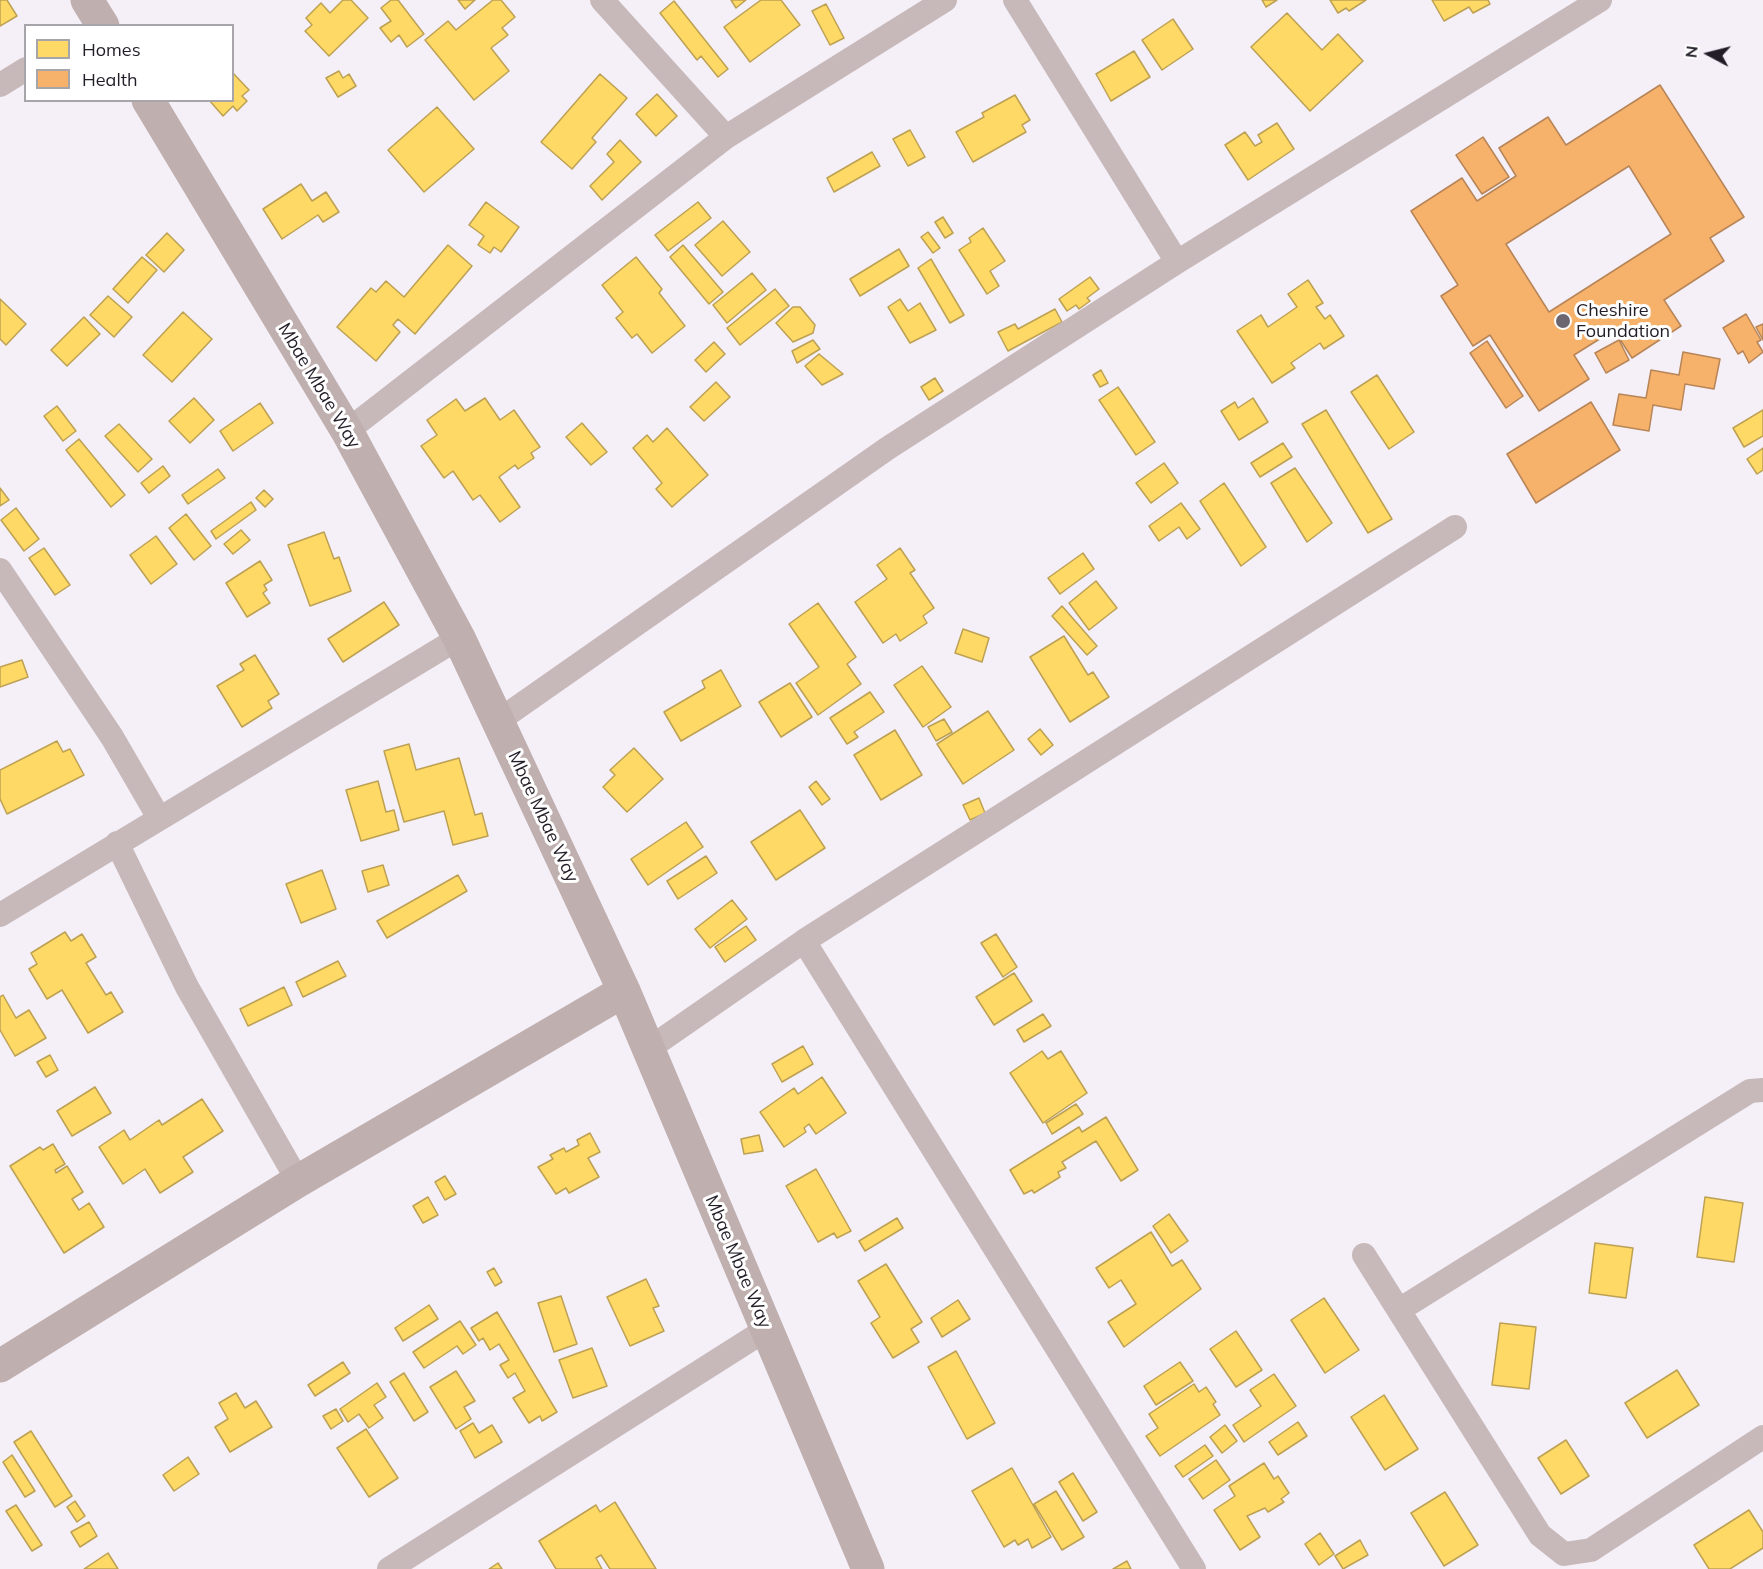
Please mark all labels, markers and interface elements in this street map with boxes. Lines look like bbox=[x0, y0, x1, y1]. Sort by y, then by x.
legend bbox=[24, 24, 234, 102]
north arrow bbox=[1679, 24, 1739, 84]
text: Homes bbox=[82, 38, 141, 61]
text: N bbox=[1680, 45, 1702, 59]
text: Health bbox=[82, 68, 138, 91]
place label: Cheshire Foundation bbox=[1576, 300, 1670, 342]
marker: Cheshire Foundation bbox=[1554, 312, 1572, 330]
street label: Mbae Mbae Way bbox=[273, 319, 365, 453]
street label: Mbae Mbae Way bbox=[503, 748, 583, 886]
street label: Mbae Mbae Way bbox=[700, 1192, 776, 1332]

